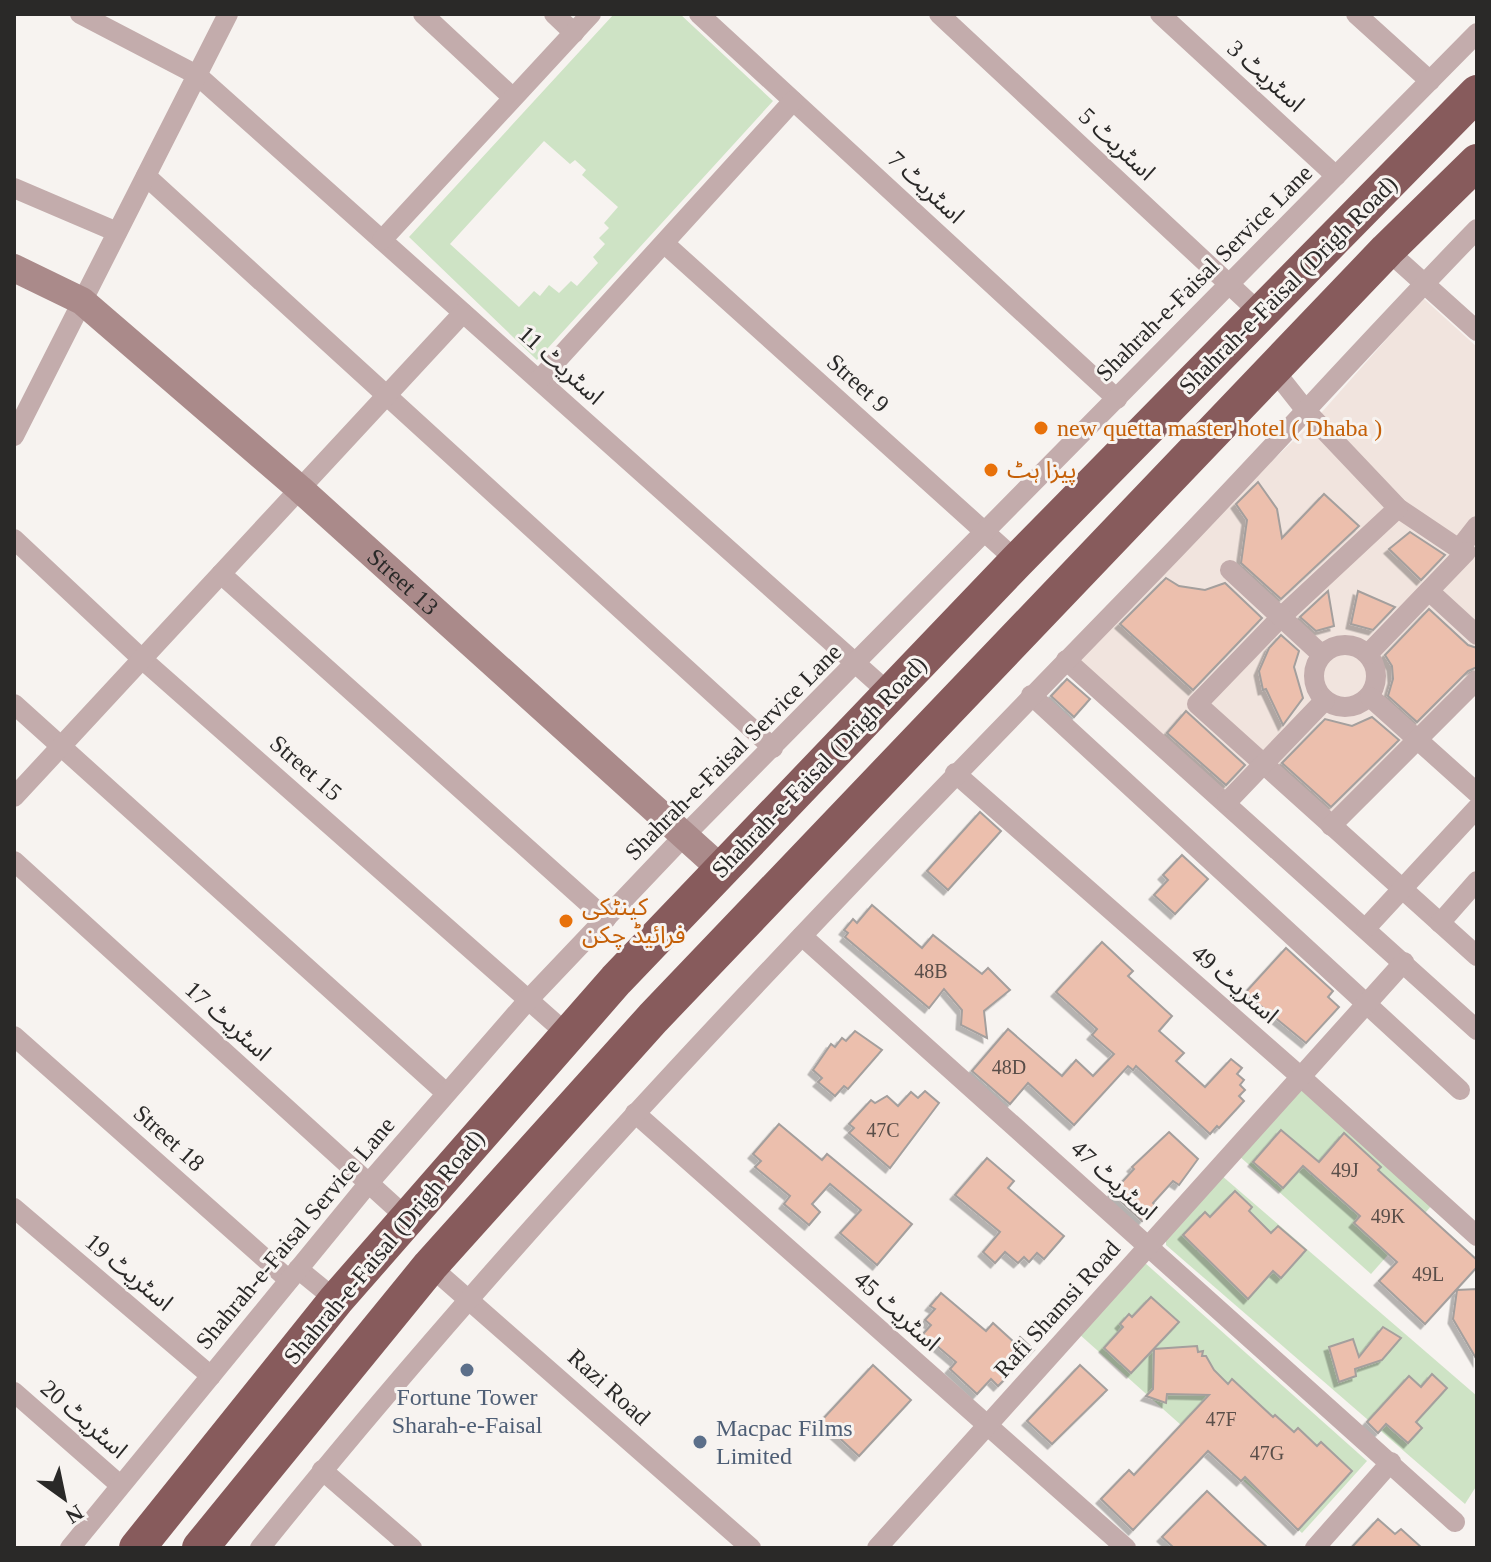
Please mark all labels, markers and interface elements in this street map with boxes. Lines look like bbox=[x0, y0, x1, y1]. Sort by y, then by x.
street label: اسٹریٹ 3 bbox=[1222, 35, 1310, 118]
street label: اسٹریٹ 5 bbox=[1073, 103, 1160, 186]
street label: اسٹریٹ 7 bbox=[882, 146, 969, 229]
street label: Shahrah-e-Faisal Service Lane bbox=[1091, 160, 1317, 386]
street label: Shahrah-e-Faisal (Drigh Road) bbox=[1174, 171, 1402, 399]
street label: اسٹریٹ 11 bbox=[513, 320, 609, 410]
street label: Street 9 bbox=[822, 349, 894, 417]
place label: new quetta master hotel ( Dhaba ) bbox=[1057, 415, 1382, 441]
marker: new quetta master hotel ( Dhaba ) bbox=[1032, 419, 1050, 437]
place label: پیزا ہٹ bbox=[1007, 457, 1076, 485]
marker: پیزا ہٹ bbox=[982, 461, 1000, 479]
street label: Street 13 bbox=[362, 543, 443, 620]
street label: Shahrah-e-Faisal Service Lane bbox=[620, 639, 846, 865]
street label: Shahrah-e-Faisal (Drigh Road) bbox=[706, 651, 932, 883]
street label: Street 15 bbox=[265, 730, 347, 806]
place label: کینٹکی فرائیڈ چکن bbox=[582, 894, 685, 950]
marker: کینٹکی فرائیڈ چکن bbox=[557, 912, 575, 930]
street label: اسٹریٹ 49 bbox=[1186, 940, 1283, 1029]
house number: 48B bbox=[914, 960, 948, 982]
street label: اسٹریٹ 17 bbox=[179, 976, 276, 1067]
house number: 48D bbox=[992, 1056, 1026, 1078]
street label: Street 18 bbox=[128, 1100, 210, 1176]
street label: Shahrah-e-Faisal Service Lane bbox=[190, 1112, 400, 1354]
house number: 47C bbox=[866, 1119, 900, 1141]
street label: Shahrah-e-Faisal (Drigh Road) bbox=[279, 1125, 489, 1369]
street label: اسٹریٹ 47 bbox=[1065, 1135, 1162, 1226]
house number: 49J bbox=[1331, 1159, 1359, 1181]
house number: 49K bbox=[1371, 1205, 1406, 1227]
street label: اسٹریٹ 19 bbox=[80, 1228, 178, 1317]
street label: Rafi Shamsi Road bbox=[989, 1235, 1125, 1383]
house number: 49L bbox=[1412, 1263, 1444, 1285]
street label: اسٹریٹ 45 bbox=[848, 1266, 945, 1357]
street label: Razi Road bbox=[563, 1344, 655, 1430]
marker: Fortune Tower Sharah-e-Faisal bbox=[458, 1361, 476, 1379]
street label: اسٹریٹ 20 bbox=[35, 1375, 132, 1464]
place label: Fortune Tower Sharah-e-Faisal bbox=[392, 1384, 543, 1438]
house number: 47F bbox=[1205, 1408, 1237, 1430]
place label: Macpac Films Limited bbox=[716, 1415, 853, 1469]
marker: Macpac Films Limited bbox=[691, 1433, 709, 1451]
house number: 47G bbox=[1250, 1442, 1284, 1464]
north arrow bbox=[24, 1458, 104, 1538]
text: N bbox=[61, 1500, 88, 1529]

